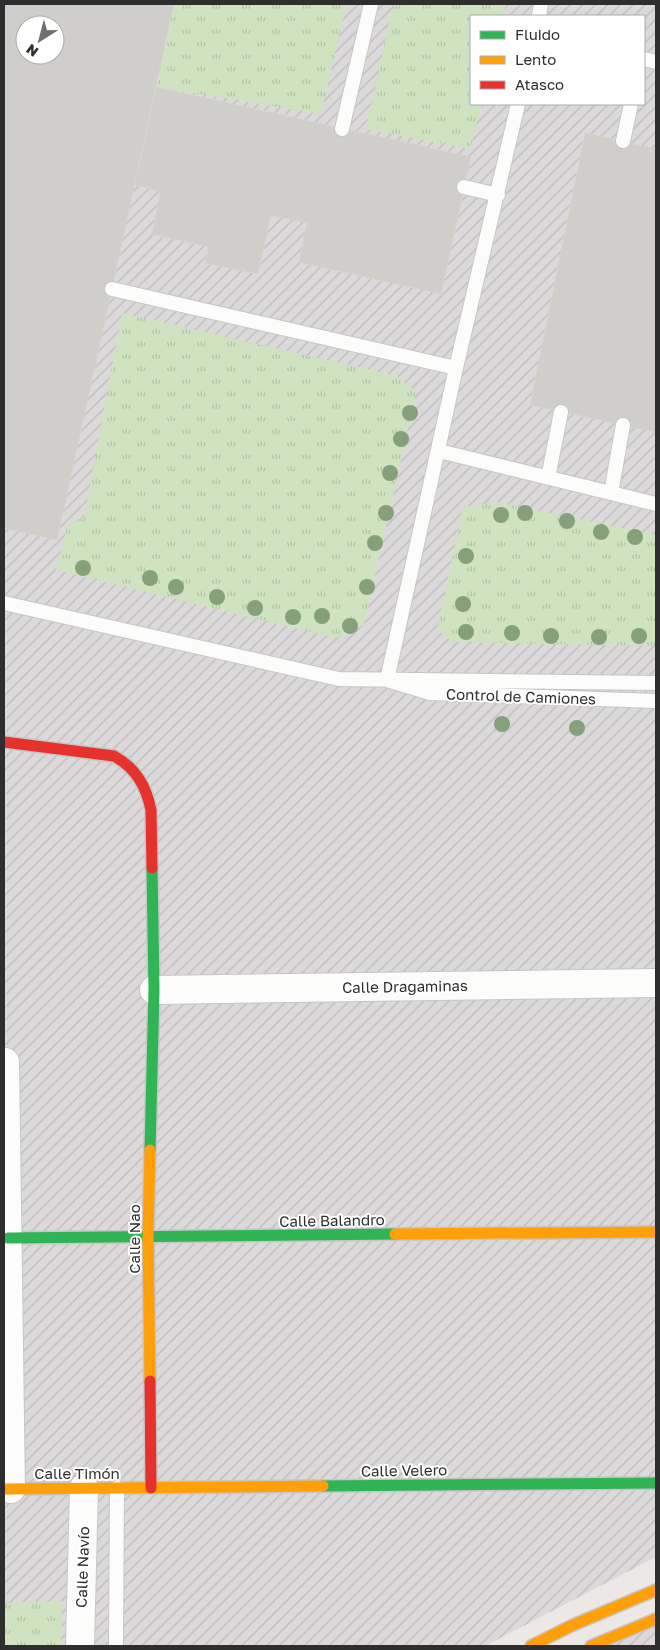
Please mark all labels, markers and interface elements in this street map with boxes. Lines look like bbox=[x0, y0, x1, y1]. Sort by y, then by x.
north arrow bbox=[15, 15, 65, 65]
legend bbox=[470, 15, 645, 105]
text: Fluido bbox=[515, 25, 560, 43]
text: N bbox=[23, 41, 41, 61]
text: Lento bbox=[515, 50, 556, 68]
text: Atasco bbox=[515, 75, 564, 93]
street label: Control de Camiones bbox=[446, 684, 596, 708]
street label: Calle Dragaminas bbox=[342, 976, 468, 996]
street label: Calle Nao bbox=[125, 1204, 143, 1274]
street label: Calle Balandro bbox=[279, 1210, 385, 1230]
street label: Calle Velero bbox=[361, 1460, 447, 1480]
street label: Calle Timón bbox=[34, 1464, 120, 1482]
street label: Calle Navío bbox=[72, 1526, 92, 1608]

